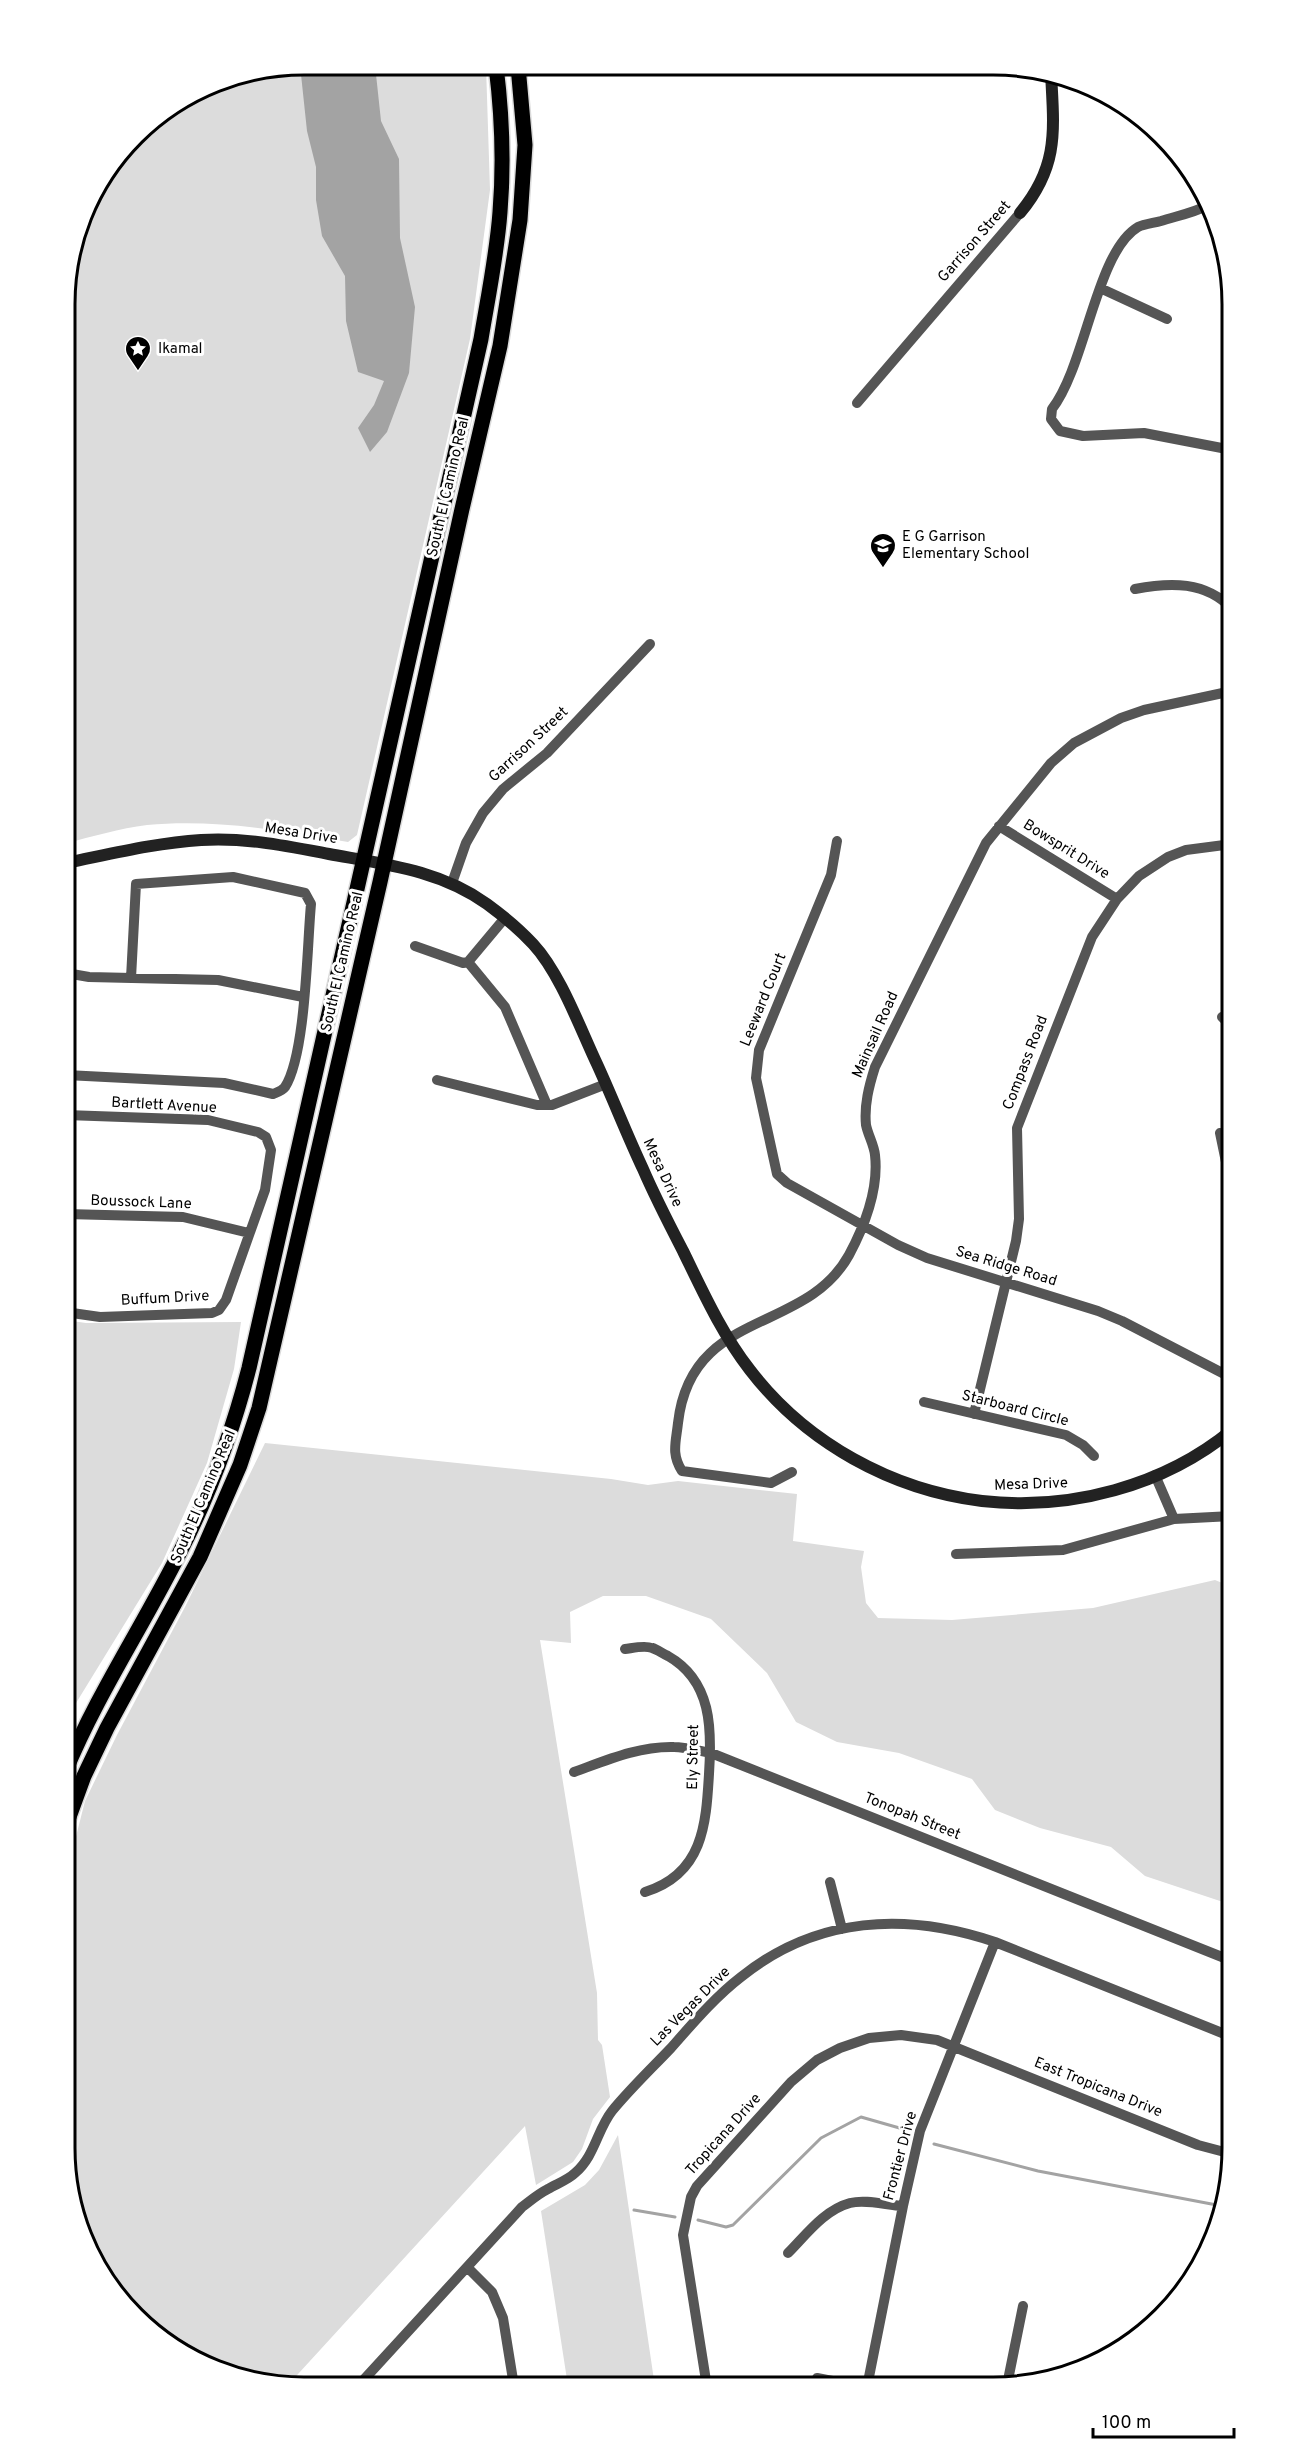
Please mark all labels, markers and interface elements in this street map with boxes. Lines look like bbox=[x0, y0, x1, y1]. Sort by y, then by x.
street label: Garrison Street bbox=[934, 197, 1016, 287]
place icon: Ikamal bbox=[123, 334, 153, 372]
place label: Ikamal bbox=[158, 340, 203, 359]
street label: South El Camino Real bbox=[424, 415, 474, 559]
place label: E G Garrison Elementary School bbox=[902, 528, 1029, 564]
school or university icon: E G Garrison Elementary School bbox=[868, 531, 898, 569]
street label: Garrison Street bbox=[485, 703, 573, 787]
street label: Bowsprit Drive bbox=[1019, 816, 1113, 884]
street label: Mesa Drive bbox=[263, 819, 339, 849]
street label: South El Camino Real bbox=[318, 890, 368, 1034]
street label: Leeward Court bbox=[737, 950, 791, 1050]
street label: Mainsail Road bbox=[849, 989, 903, 1081]
street label: Compass Road bbox=[999, 1013, 1053, 1113]
street label: Bartlett Avenue bbox=[111, 1094, 217, 1118]
street label: Mesa Drive bbox=[638, 1136, 686, 1210]
street label: Boussock Lane bbox=[90, 1192, 192, 1214]
street label: Sea Ridge Road bbox=[953, 1243, 1059, 1291]
street label: Buffum Drive bbox=[120, 1287, 210, 1311]
street label: Starboard Circle bbox=[960, 1387, 1070, 1431]
street label: South El Camino Real bbox=[167, 1427, 241, 1567]
street label: Mesa Drive bbox=[994, 1474, 1068, 1496]
street label: Ely Street bbox=[684, 1724, 704, 1790]
street label: Tonopah Street bbox=[861, 1789, 963, 1845]
street label: Las Vegas Drive bbox=[647, 1963, 735, 2051]
street label: East Tropicana Drive bbox=[1031, 2054, 1165, 2122]
street label: Tropicana Drive bbox=[682, 2090, 766, 2180]
street label: Frontier Drive bbox=[880, 2109, 922, 2203]
scale bar bbox=[1093, 2401, 1234, 2439]
text: 100 m bbox=[1102, 2412, 1151, 2435]

